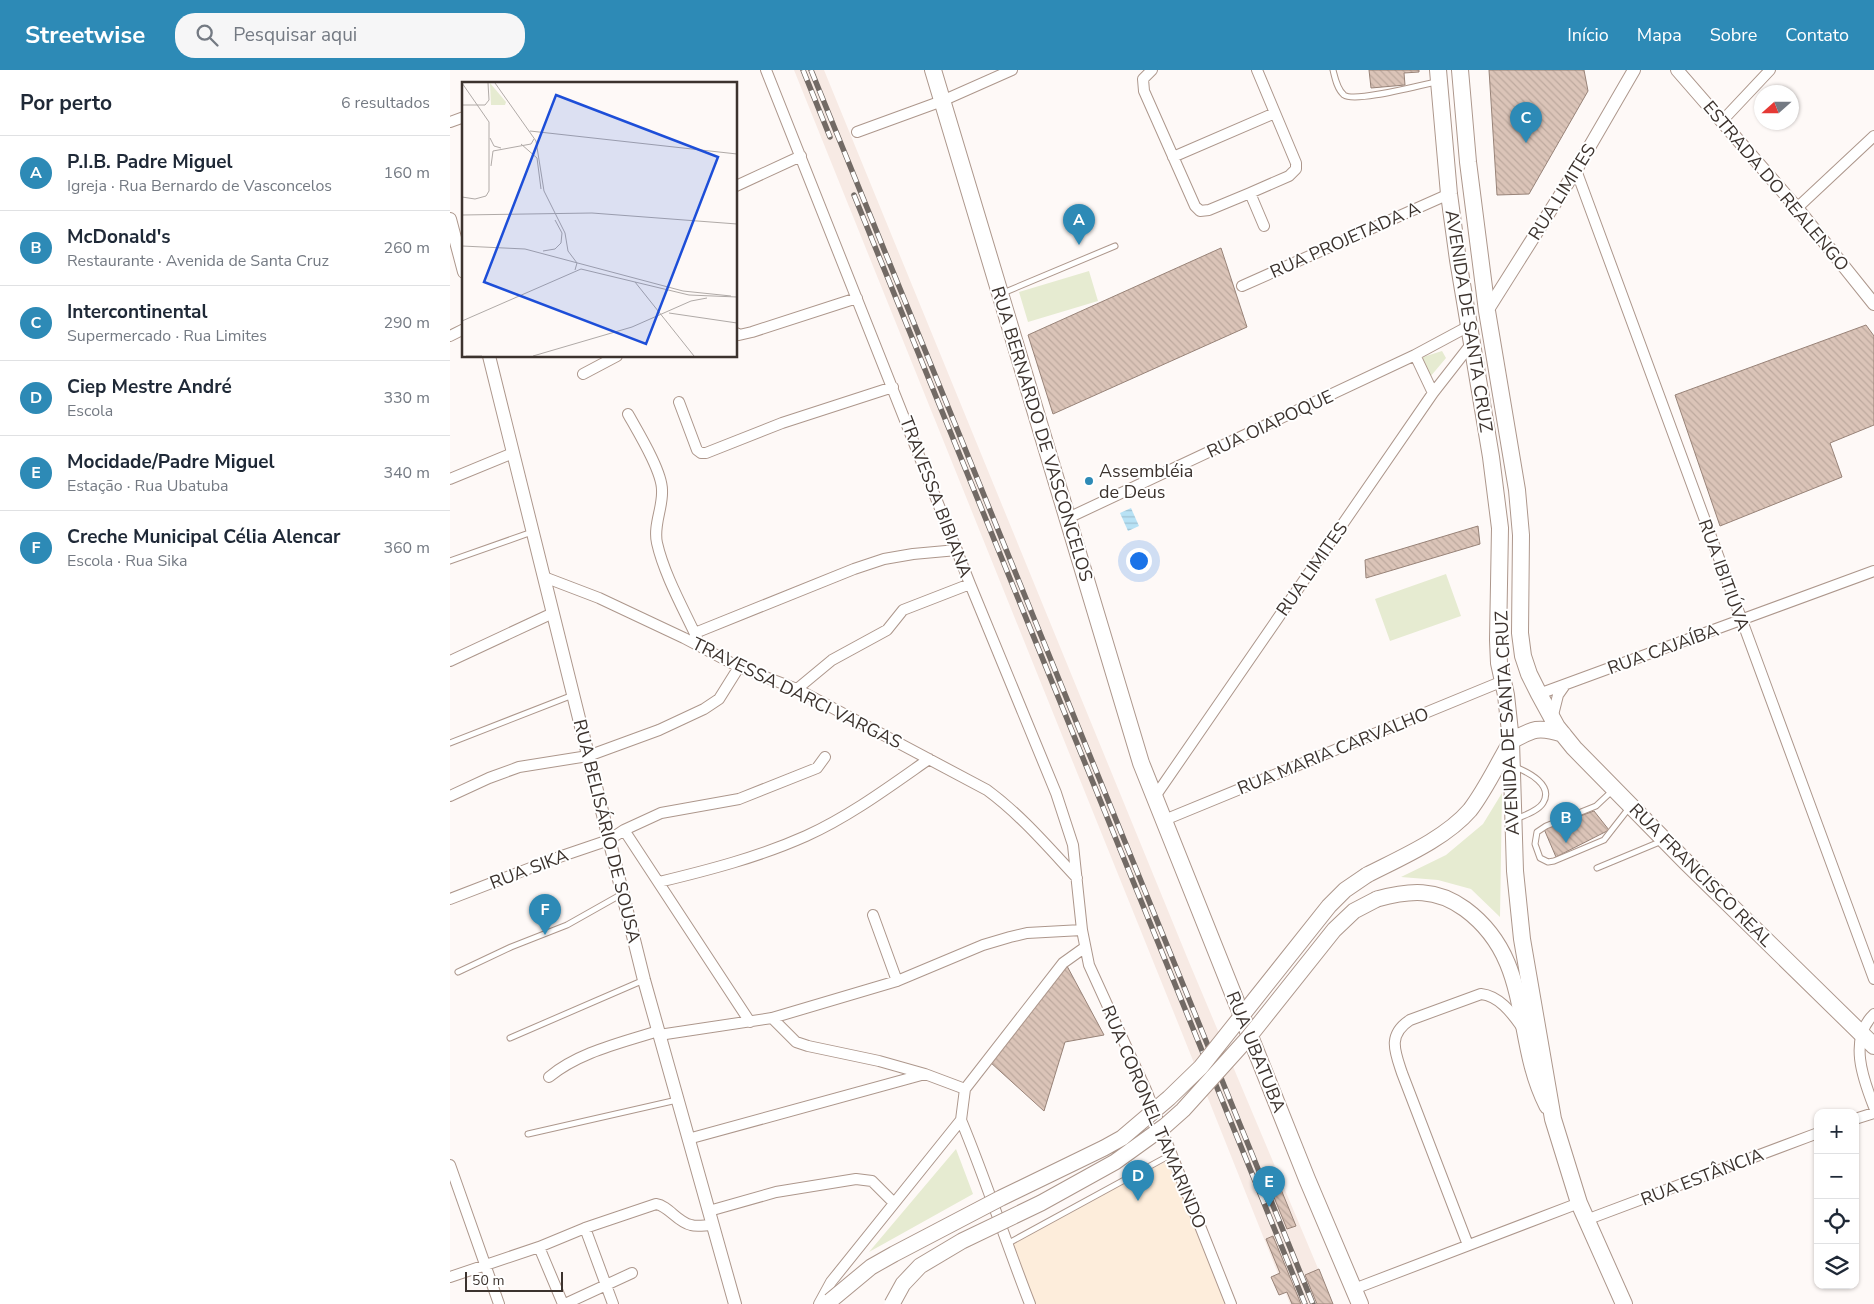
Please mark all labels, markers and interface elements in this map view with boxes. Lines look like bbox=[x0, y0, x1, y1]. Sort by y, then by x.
search box bbox=[175, 13, 525, 58]
text: Streetwise bbox=[25, 19, 145, 51]
icon: search bbox=[193, 21, 221, 49]
text: Pesquisar aqui bbox=[233, 22, 357, 48]
text: Início bbox=[1567, 23, 1609, 47]
text: Mapa bbox=[1637, 23, 1682, 47]
text: Sobre bbox=[1710, 23, 1757, 47]
text: Contato bbox=[1785, 23, 1849, 47]
inset map bbox=[462, 82, 738, 358]
north arrow bbox=[1754, 85, 1799, 130]
text: Por perto bbox=[20, 89, 112, 117]
text: 6 resultados bbox=[341, 92, 430, 114]
street label: ESTRADA DO REALENGO bbox=[1698, 96, 1854, 276]
pin: C bbox=[1510, 102, 1542, 143]
street label: RUA LIMITES bbox=[1523, 139, 1601, 245]
text: P.I.B. Padre Miguel bbox=[67, 149, 233, 175]
text: A bbox=[30, 162, 42, 184]
text: 160 m bbox=[383, 162, 430, 184]
text: Igreja · Rua Bernardo de Vasconcelos bbox=[67, 175, 332, 197]
street label: RUA PROJETADA A bbox=[1266, 196, 1424, 284]
pin: A bbox=[1063, 204, 1095, 245]
street label: AVENIDA DE SANTA CRUZ bbox=[1440, 208, 1499, 434]
text: McDonald's bbox=[67, 224, 171, 250]
text: B bbox=[30, 237, 42, 259]
text: 260 m bbox=[383, 237, 430, 259]
text: Restaurante · Avenida de Santa Cruz bbox=[67, 250, 329, 272]
street label: RUA BERNARDO DE VASCONCELOS bbox=[986, 284, 1098, 584]
text: Intercontinental bbox=[67, 299, 208, 325]
text: C bbox=[31, 312, 41, 334]
text: 290 m bbox=[383, 312, 430, 334]
text: Supermercado · Rua Limites bbox=[67, 325, 267, 347]
text: Ciep Mestre André bbox=[67, 374, 232, 400]
street label: RUA OIAPOQUE bbox=[1203, 384, 1337, 464]
text: D bbox=[30, 387, 42, 409]
text: 330 m bbox=[383, 387, 430, 409]
text: Escola bbox=[67, 400, 113, 422]
street label: TRAVESSA BIBIANA bbox=[894, 413, 978, 581]
text: Mocidade/Padre Miguel bbox=[67, 449, 275, 475]
place label: Assembléia de Deus bbox=[1099, 459, 1193, 504]
text: E bbox=[31, 462, 41, 484]
text: 340 m bbox=[383, 462, 430, 484]
text: Estação · Rua Ubatuba bbox=[67, 475, 229, 497]
marker: Assembléia de Deus bbox=[1083, 475, 1095, 487]
street label: RUA IBITIÚVA bbox=[1693, 516, 1755, 634]
street label: RUA LIMITES bbox=[1271, 517, 1353, 621]
text: Creche Municipal Célia Alencar bbox=[67, 524, 341, 550]
text: F bbox=[32, 537, 41, 559]
text: 360 m bbox=[383, 537, 430, 559]
your location bbox=[1126, 548, 1152, 574]
text: Escola · Rua Sika bbox=[67, 550, 187, 572]
street label: AVENIDA DE SANTA CRUZ bbox=[1489, 610, 1525, 836]
street label: RUA CAJAÍBA bbox=[1604, 618, 1722, 680]
street label: TRAVESSA DARCI VARGAS bbox=[688, 632, 906, 754]
street label: RUA MARIA CARVALHO bbox=[1234, 702, 1432, 800]
street label: RUA BELISÁRIO DE SOUSA bbox=[568, 717, 646, 945]
street label: RUA FRANCISCO REAL bbox=[1624, 798, 1778, 952]
pin: B bbox=[1550, 802, 1582, 843]
street label: RUA SIKA bbox=[486, 843, 572, 895]
pin: F bbox=[529, 894, 561, 935]
street label: RUA UBATUBA bbox=[1221, 988, 1291, 1116]
street label: RUA CORONEL TAMARINDO bbox=[1097, 1002, 1211, 1232]
map controls bbox=[1814, 1109, 1859, 1289]
button: + bbox=[1814, 1109, 1859, 1154]
street label: RUA ESTÂNCIA bbox=[1637, 1143, 1767, 1211]
button: − bbox=[1814, 1154, 1859, 1199]
pin: D bbox=[1122, 1160, 1154, 1201]
pin: E bbox=[1253, 1166, 1285, 1207]
button: locate bbox=[1814, 1199, 1859, 1244]
button: layers bbox=[1814, 1244, 1859, 1289]
scale bar bbox=[465, 1269, 562, 1292]
text: 50 m bbox=[472, 1271, 504, 1290]

